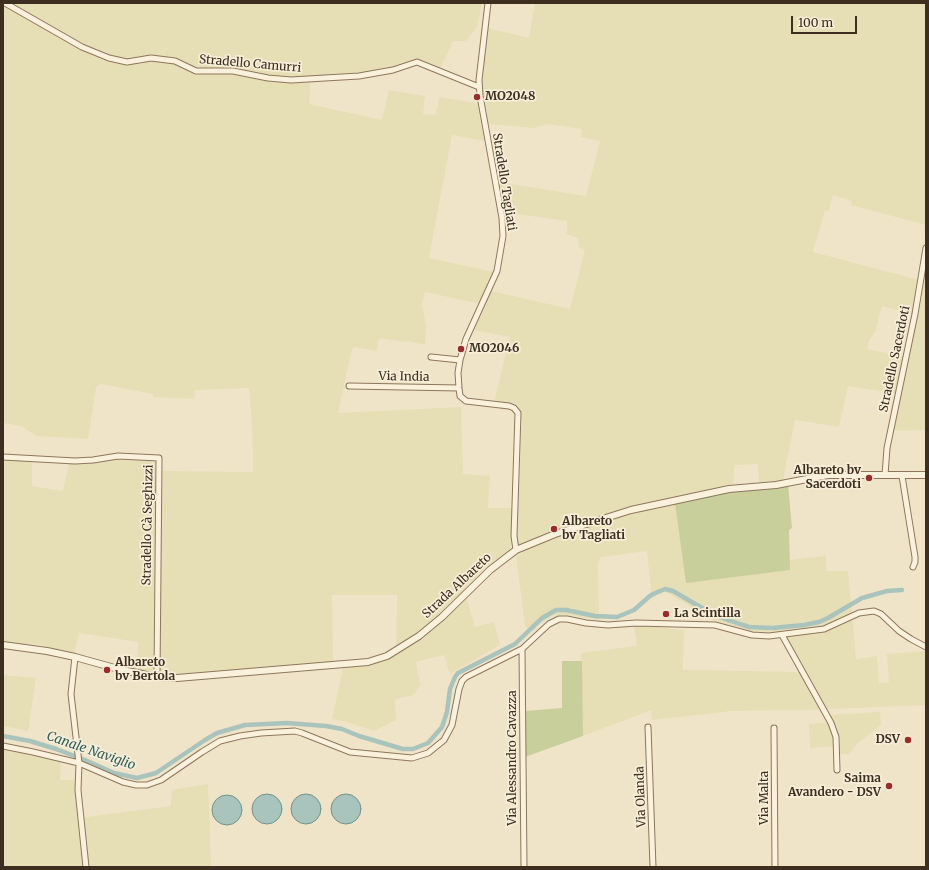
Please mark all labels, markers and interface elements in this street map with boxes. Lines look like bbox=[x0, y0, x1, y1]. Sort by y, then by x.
scale bar bbox=[793, 8, 859, 34]
text: 100 m bbox=[798, 15, 833, 30]
street label: Stradello Camurri bbox=[198, 52, 302, 76]
place label: MO2048 bbox=[485, 90, 535, 104]
marker: MO2048 bbox=[472, 92, 482, 102]
street label: Stradello Tagliati bbox=[489, 132, 519, 232]
street label: Stradello Sacerdoti bbox=[877, 305, 913, 413]
place label: MO2046 bbox=[469, 342, 519, 356]
marker: MO2046 bbox=[456, 344, 466, 354]
street label: Via India bbox=[378, 369, 430, 385]
street label: Stradello Cà Seghizzi bbox=[140, 464, 156, 586]
place label: Albareto bv Sacerdoti bbox=[794, 464, 861, 492]
marker: Albareto bv Sacerdoti bbox=[864, 473, 874, 483]
place label: Albareto bv Tagliati bbox=[562, 515, 625, 543]
marker: Albareto bv Tagliati bbox=[549, 524, 559, 534]
street label: Strada Albareto bbox=[420, 550, 494, 622]
place label: La Scintilla bbox=[674, 607, 741, 621]
marker: La Scintilla bbox=[661, 609, 671, 619]
place label: Albareto bv Bertola bbox=[115, 656, 175, 684]
marker: Albareto bv Bertola bbox=[102, 665, 112, 675]
street label: Via Alessandro Cavazza bbox=[506, 690, 520, 826]
water label: Canale Naviglio bbox=[44, 728, 138, 774]
place label: DSV bbox=[876, 733, 900, 747]
marker: DSV bbox=[903, 735, 913, 745]
street label: Via Olanda bbox=[633, 766, 649, 828]
street label: Via Malta bbox=[758, 771, 772, 825]
place label: Saima Avandero - DSV bbox=[788, 772, 881, 800]
marker: Saima Avandero - DSV bbox=[884, 781, 894, 791]

